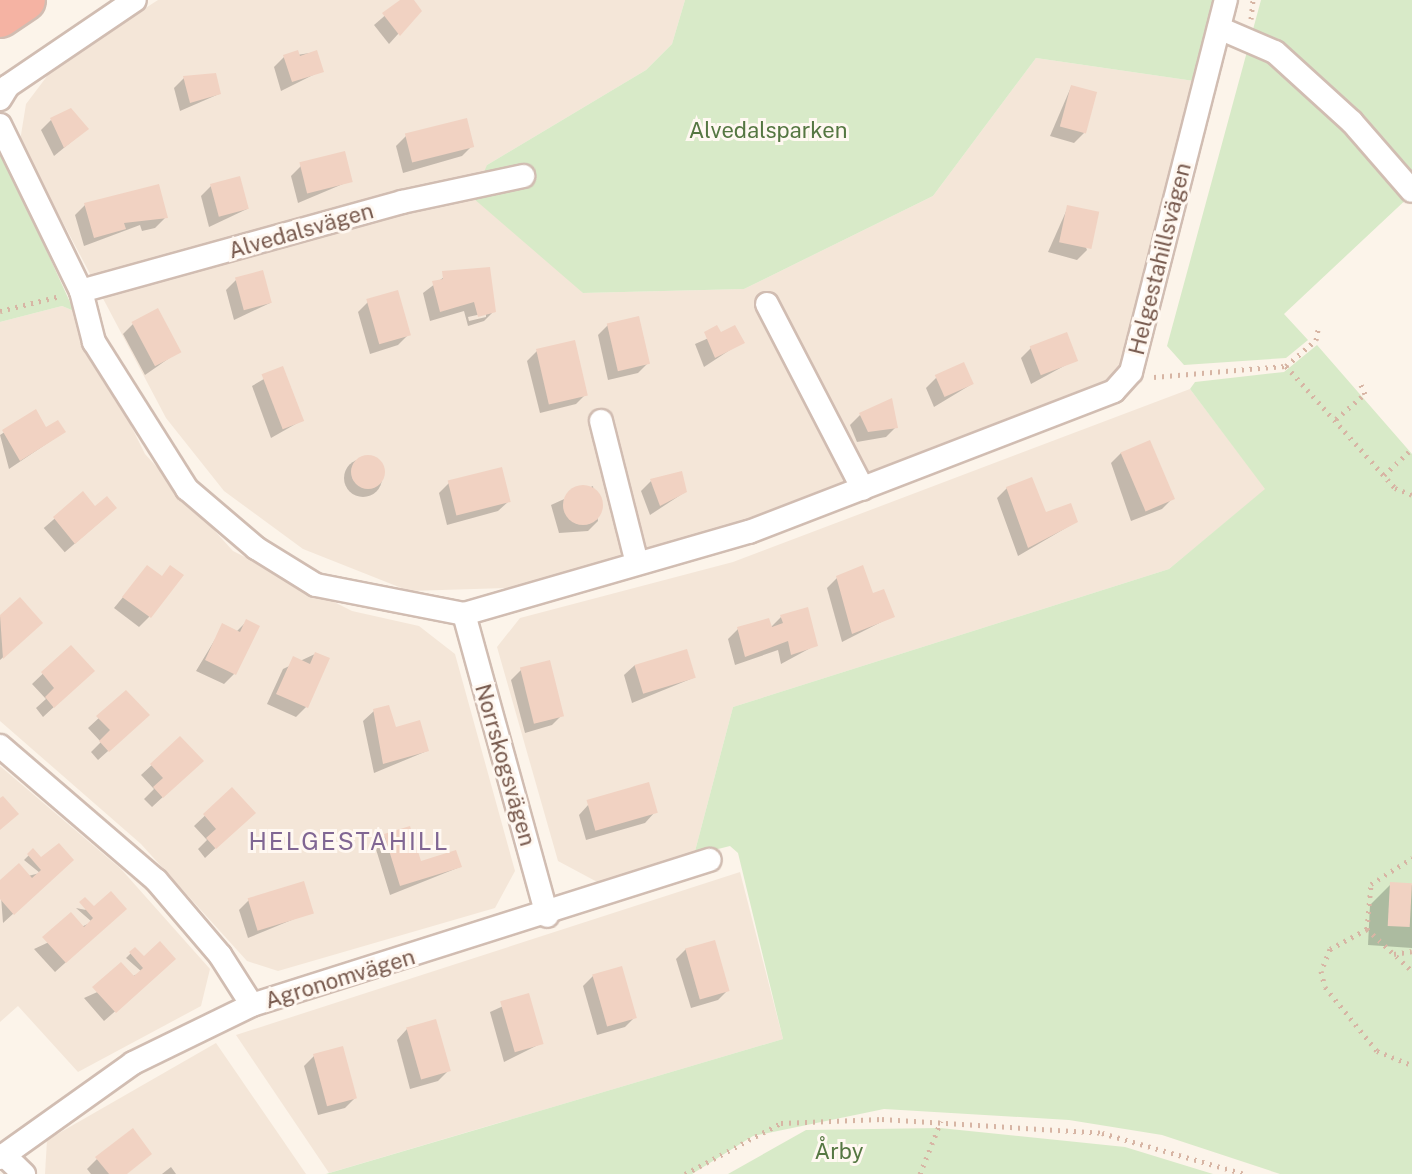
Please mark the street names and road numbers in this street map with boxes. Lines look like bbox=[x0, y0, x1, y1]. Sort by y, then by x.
street label: Helgestahillsvägen bbox=[1123, 160, 1197, 358]
street label: Alvedalsvägen bbox=[226, 198, 376, 264]
street label: Norrskogsvägen bbox=[469, 681, 541, 849]
street label: Agronomvägen bbox=[262, 944, 418, 1014]

